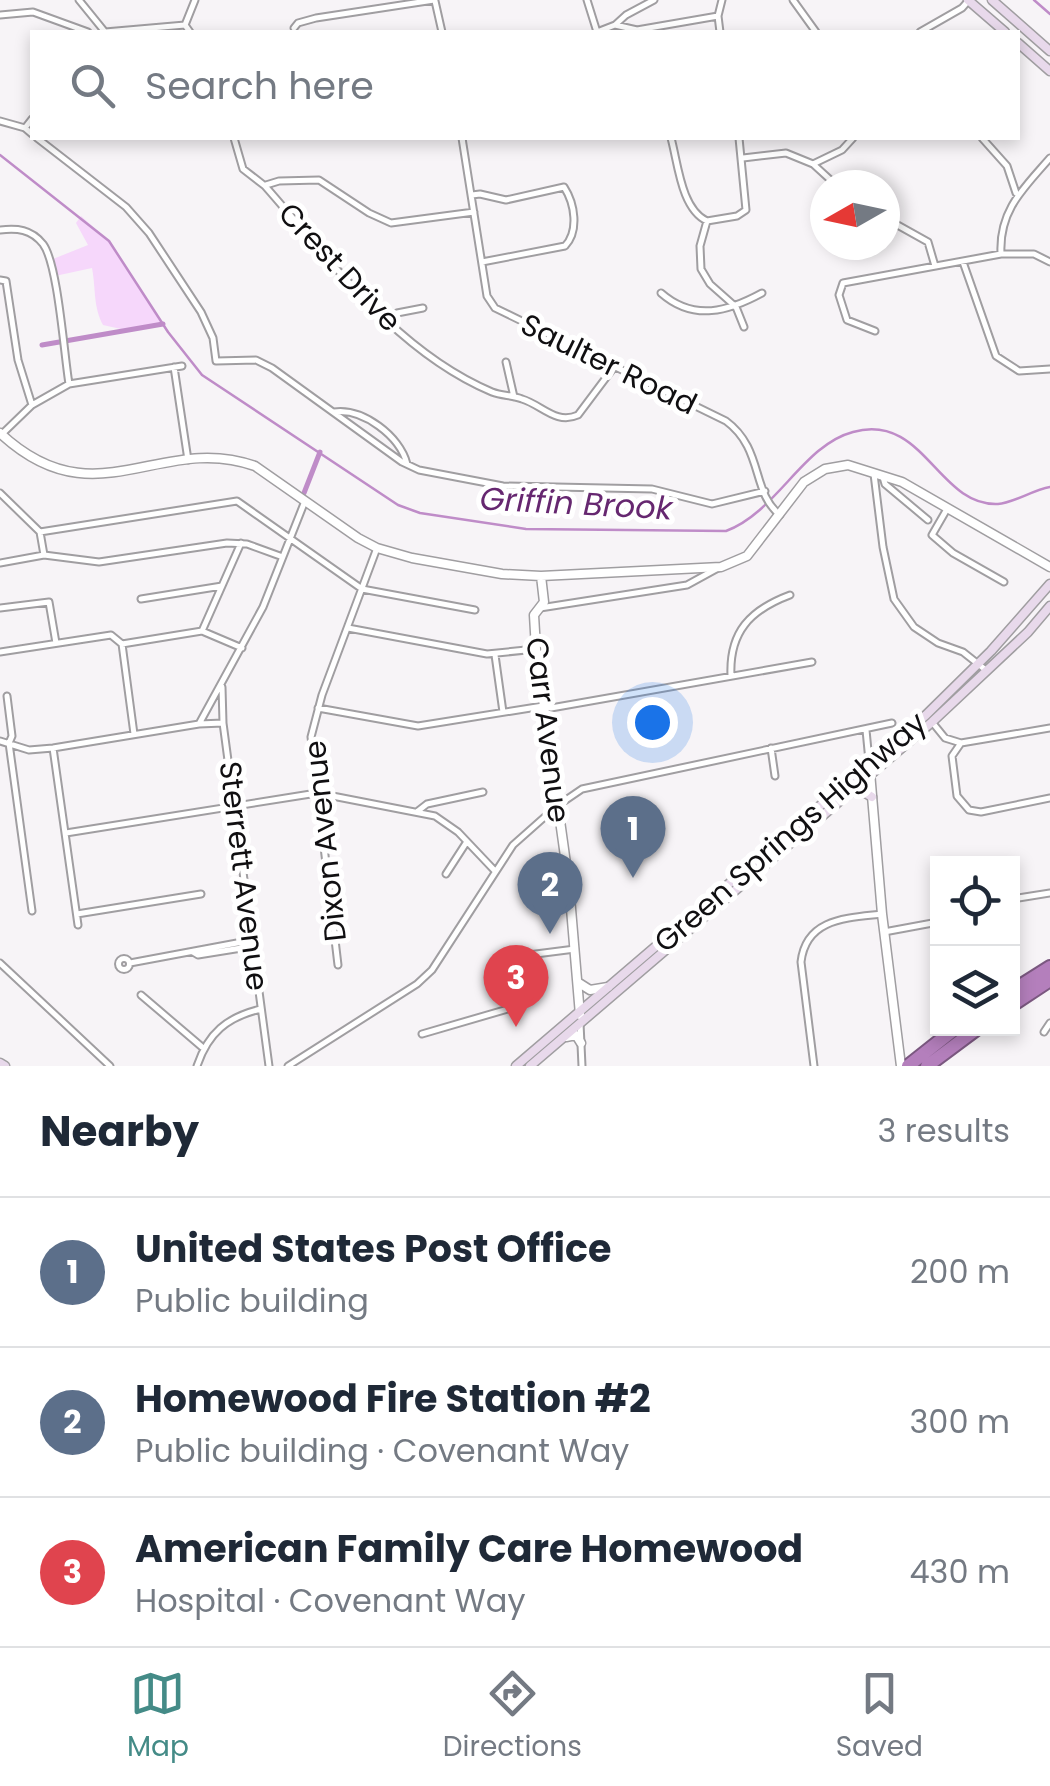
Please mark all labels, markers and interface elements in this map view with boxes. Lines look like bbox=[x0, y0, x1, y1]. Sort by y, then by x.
search box bbox=[30, 30, 1020, 140]
icon: search bbox=[65, 58, 120, 113]
text: Search here bbox=[145, 59, 374, 112]
north arrow bbox=[810, 170, 900, 260]
street label: Crest Drive bbox=[269, 193, 411, 341]
street label: Saulter Road bbox=[514, 303, 704, 425]
water label: Griffin Brook bbox=[479, 475, 675, 531]
street label: Carr Avenue bbox=[515, 635, 581, 825]
your location bbox=[627, 697, 678, 748]
street label: Green Springs Highway bbox=[645, 702, 935, 962]
street label: Dixon Avenue bbox=[293, 738, 357, 944]
street label: Sterrett Avenue bbox=[209, 759, 279, 993]
pin: 1 bbox=[600, 796, 666, 878]
pin: 2 bbox=[518, 852, 582, 934]
map controls bbox=[930, 856, 1020, 1036]
button: locate bbox=[930, 856, 1020, 946]
pin: 3 bbox=[484, 944, 548, 1027]
button: layers bbox=[930, 946, 1020, 1036]
text: Nearby bbox=[40, 1102, 199, 1161]
text: 3 results bbox=[877, 1108, 1010, 1153]
text: United States Post Office bbox=[135, 1222, 611, 1275]
text: 1 bbox=[66, 1249, 79, 1294]
text: 200 m bbox=[910, 1249, 1010, 1294]
text: Public building bbox=[135, 1278, 369, 1323]
text: Homewood Fire Station #2 bbox=[135, 1372, 651, 1425]
text: 2 bbox=[63, 1399, 82, 1444]
text: 300 m bbox=[909, 1399, 1010, 1444]
text: Public building · Covenant Way bbox=[135, 1428, 629, 1473]
text: American Family Care Homewood bbox=[135, 1522, 803, 1575]
text: 3 bbox=[63, 1549, 82, 1594]
text: 430 m bbox=[909, 1549, 1010, 1594]
text: Hospital · Covenant Way bbox=[135, 1578, 526, 1623]
tab: Map bbox=[127, 1666, 189, 1768]
tab: Directions bbox=[443, 1666, 582, 1768]
tab: Saved bbox=[836, 1666, 923, 1768]

